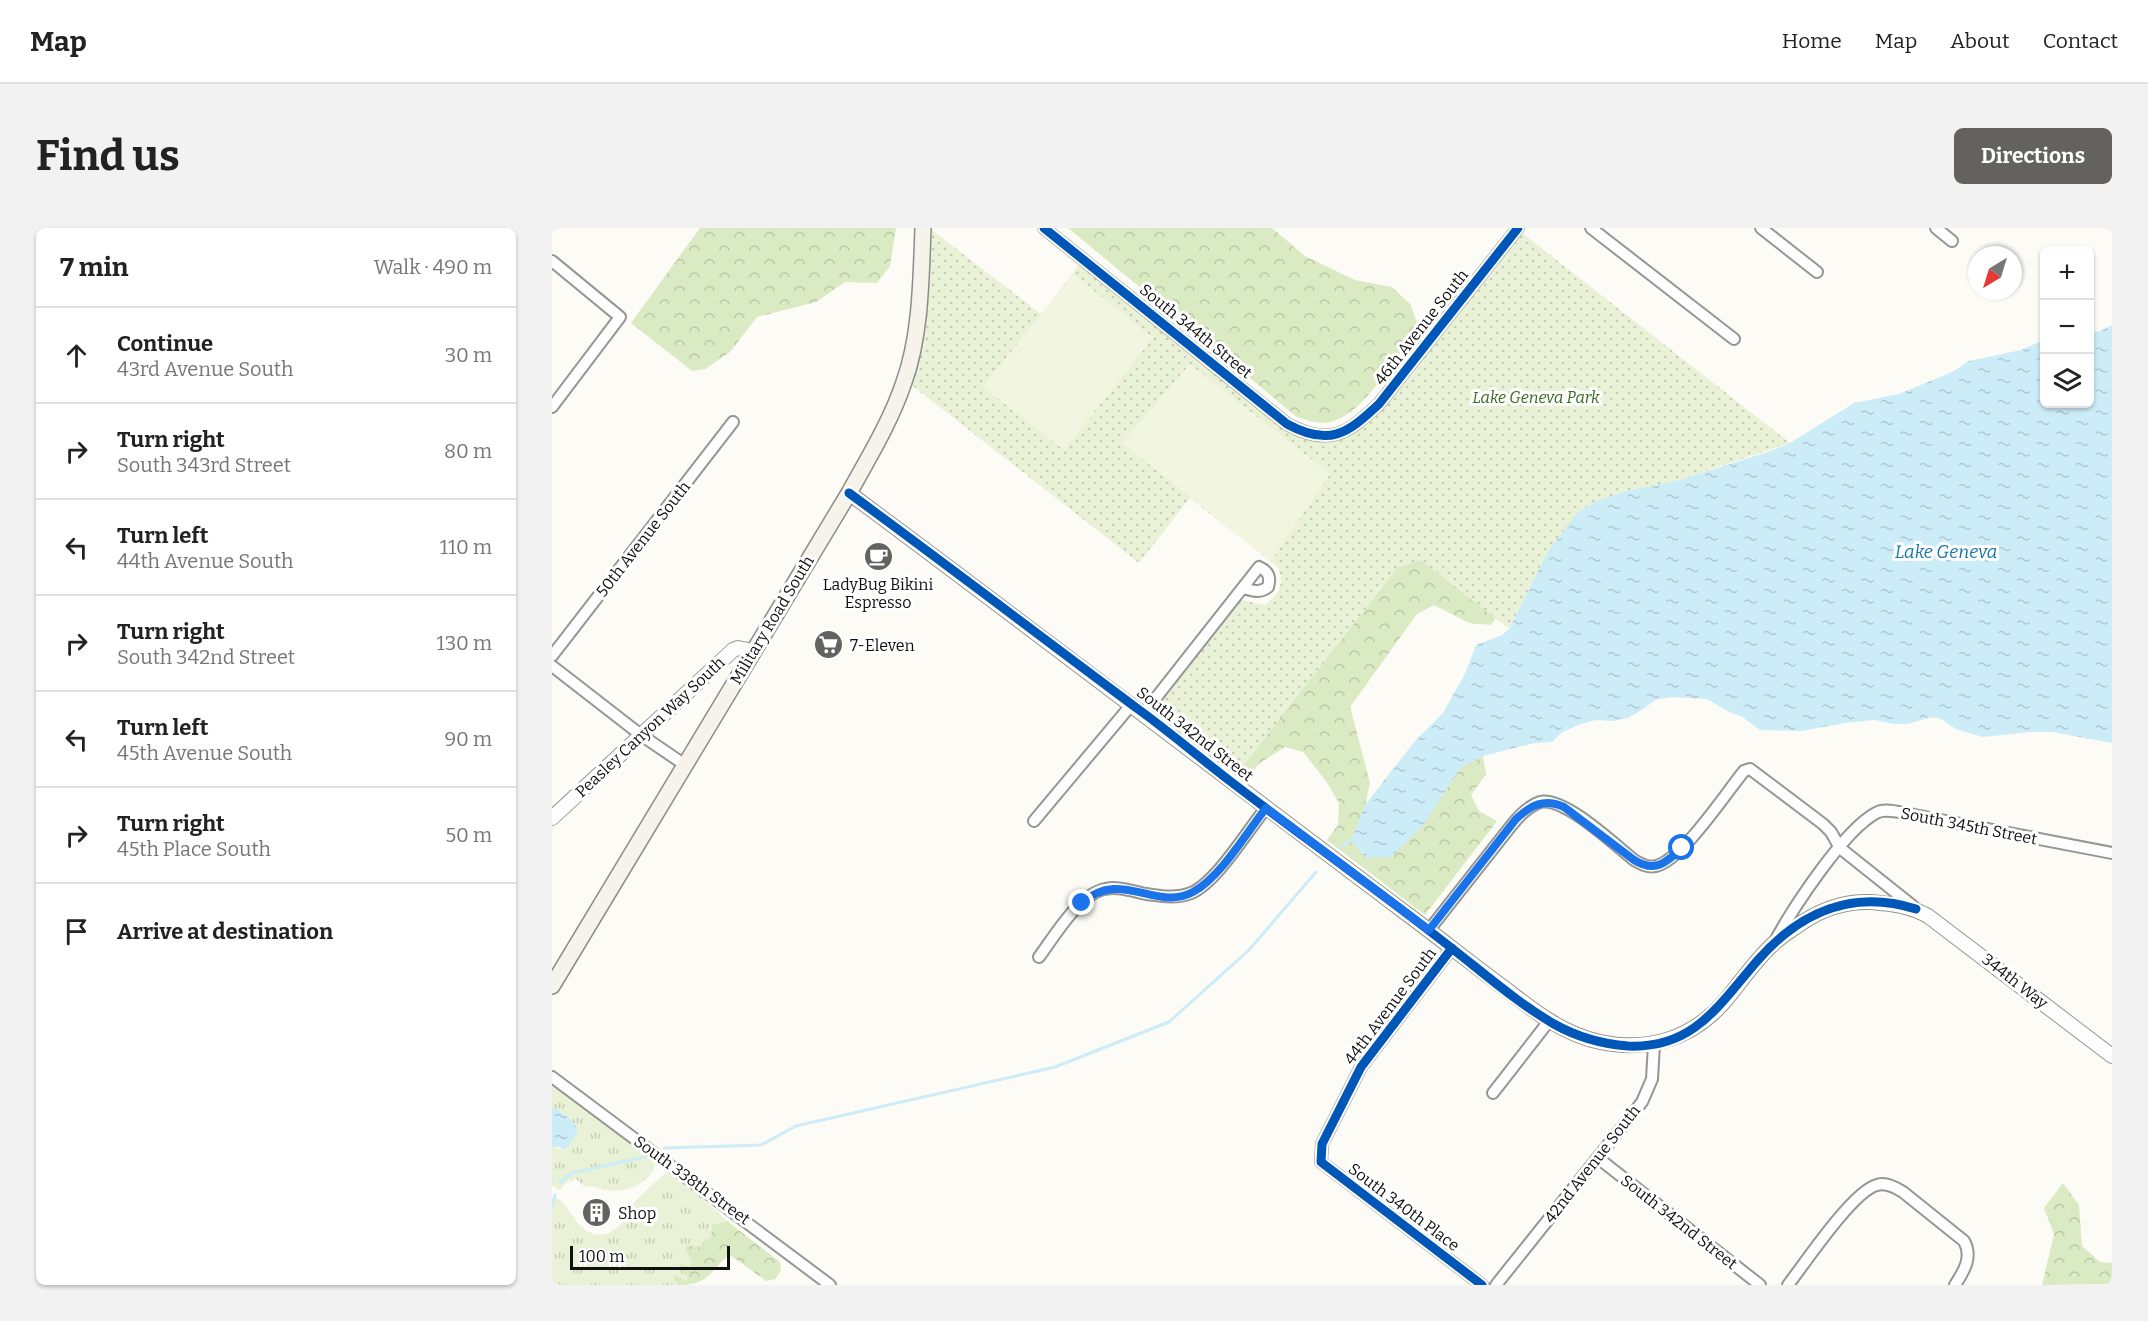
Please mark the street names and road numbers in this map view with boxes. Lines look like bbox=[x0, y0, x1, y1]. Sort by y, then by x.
street label: 46th Avenue South bbox=[1370, 266, 1472, 388]
street label: South 344th Street bbox=[1136, 280, 1256, 382]
street label: 50th Avenue South bbox=[592, 478, 694, 600]
street label: Military Road South bbox=[726, 552, 818, 688]
street label: Peasley Canyon Way South bbox=[571, 653, 729, 801]
street label: South 342nd Street bbox=[1133, 683, 1257, 785]
street label: South 345th Street bbox=[1899, 803, 2039, 849]
street label: 44th Avenue South bbox=[1340, 944, 1440, 1068]
street label: 344th Way bbox=[1978, 949, 2052, 1013]
street label: 42nd Avenue South bbox=[1540, 1101, 1644, 1227]
street label: South 338th Street bbox=[630, 1132, 754, 1229]
street label: South 340th Place bbox=[1345, 1159, 1463, 1255]
street label: South 342nd Street bbox=[1617, 1171, 1741, 1273]

